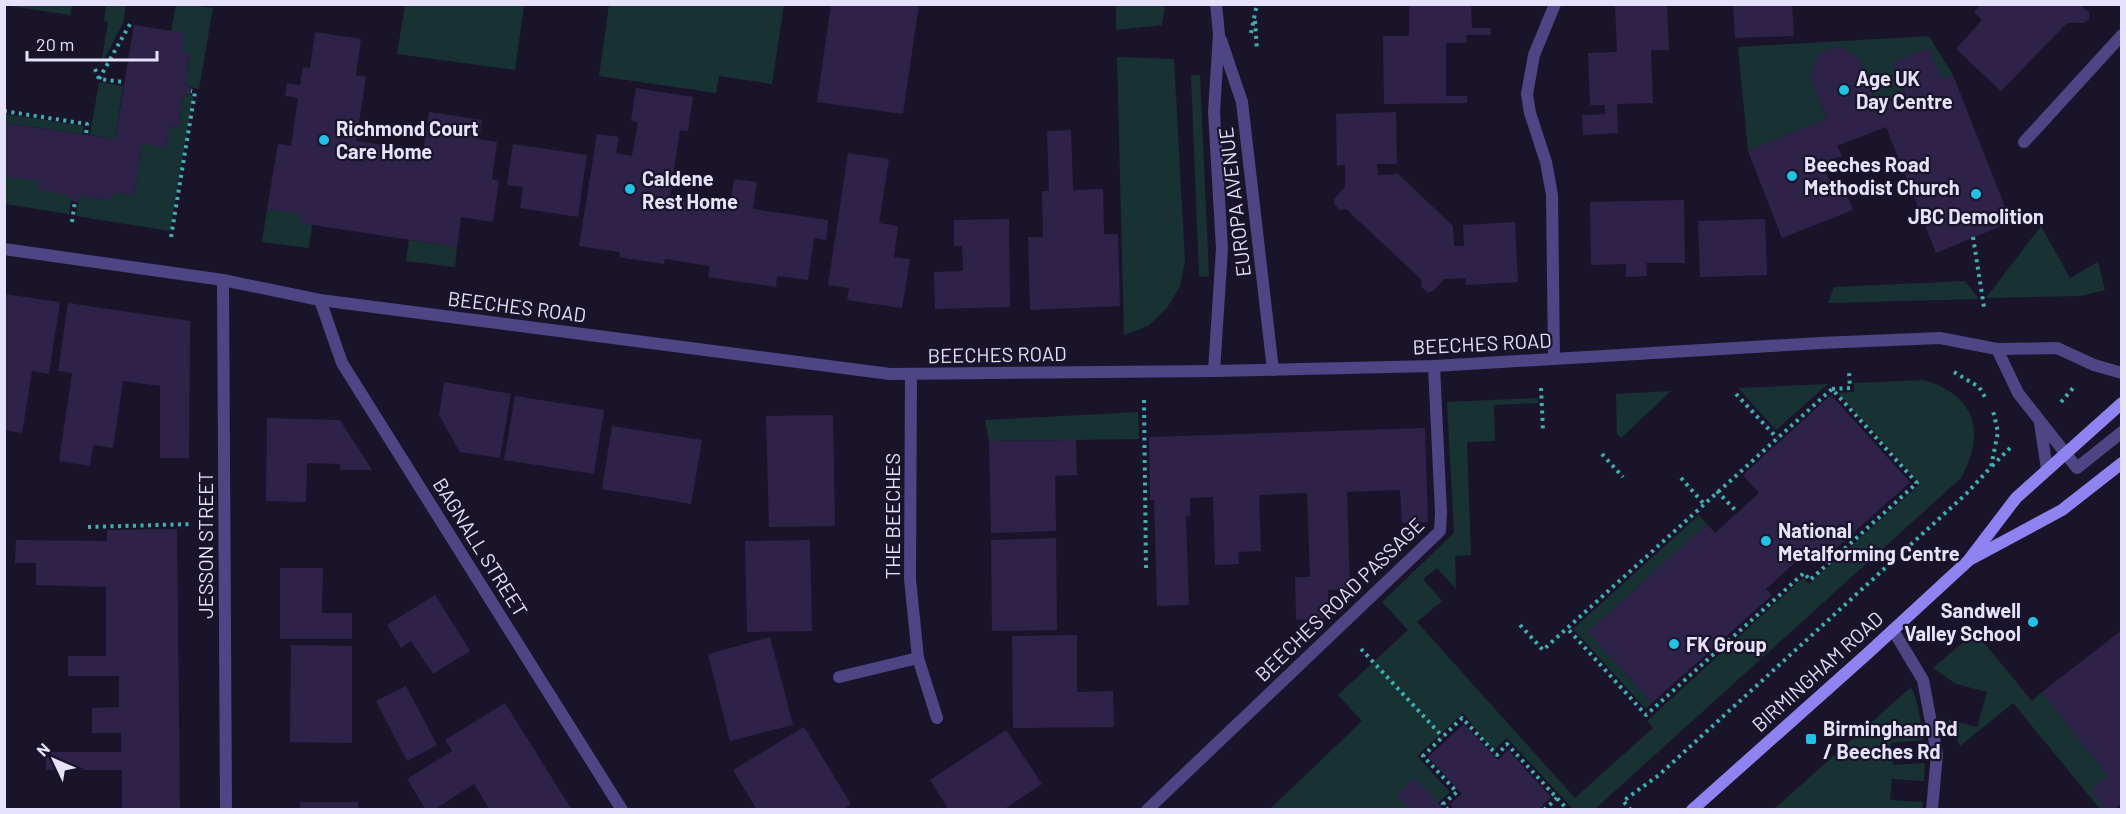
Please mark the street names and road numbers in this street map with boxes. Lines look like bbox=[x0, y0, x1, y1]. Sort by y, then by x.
street label: EUROPA AVENUE bbox=[1213, 126, 1255, 278]
street label: BEECHES ROAD bbox=[447, 286, 587, 326]
street label: BEECHES ROAD bbox=[1412, 327, 1552, 359]
street label: BEECHES ROAD bbox=[927, 341, 1067, 367]
street label: THE BEECHES bbox=[880, 453, 904, 579]
street label: JESSON STREET bbox=[193, 471, 217, 619]
street label: BAGNALL STREET bbox=[429, 473, 533, 621]
street label: BEECHES ROAD PASSAGE bbox=[1250, 512, 1428, 686]
street label: BIRMINGHAM ROAD bbox=[1747, 606, 1887, 736]

